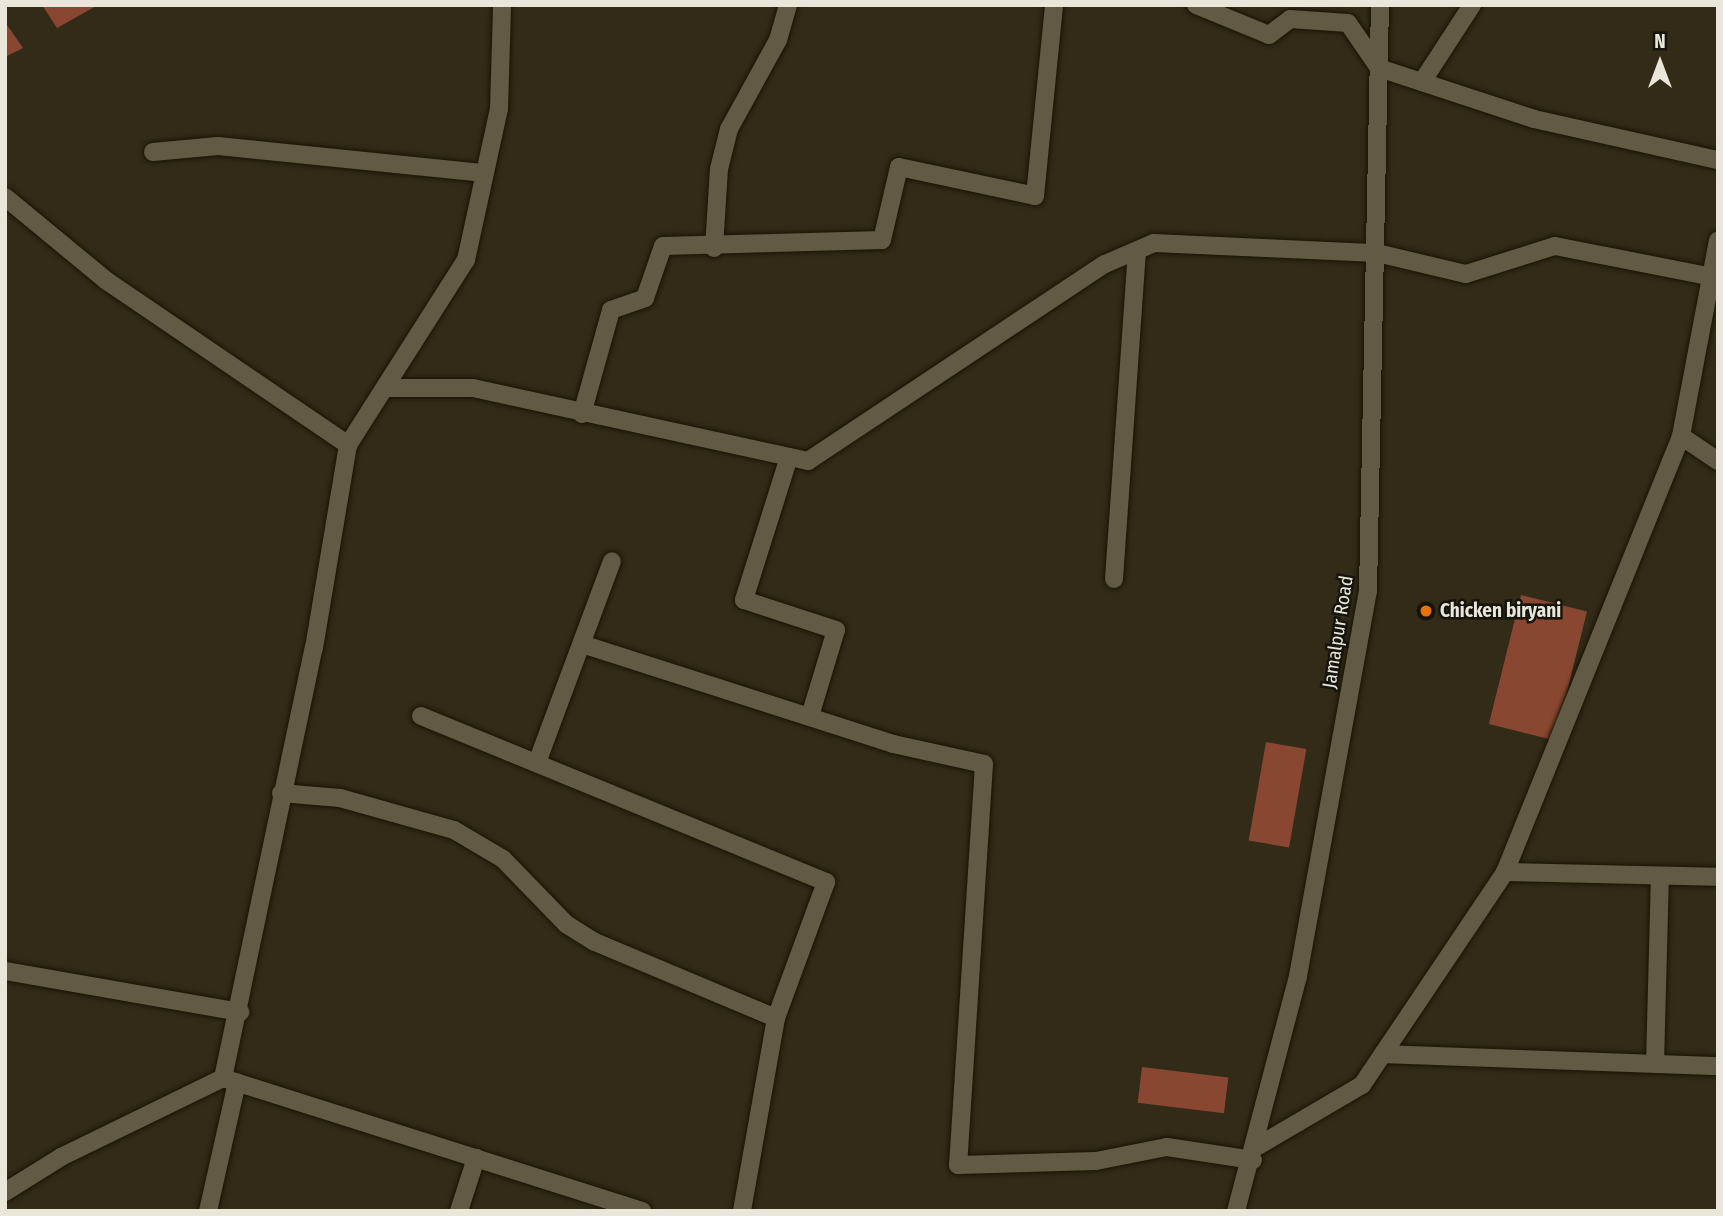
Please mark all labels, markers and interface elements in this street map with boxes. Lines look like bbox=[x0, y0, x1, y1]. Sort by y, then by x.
north arrow bbox=[1625, 28, 1695, 98]
text: N bbox=[1654, 30, 1666, 53]
street label: Jamalpur Road bbox=[1318, 574, 1358, 690]
place label: Chicken biryani bbox=[1440, 600, 1561, 622]
marker: Chicken biryani bbox=[1418, 603, 1434, 619]

